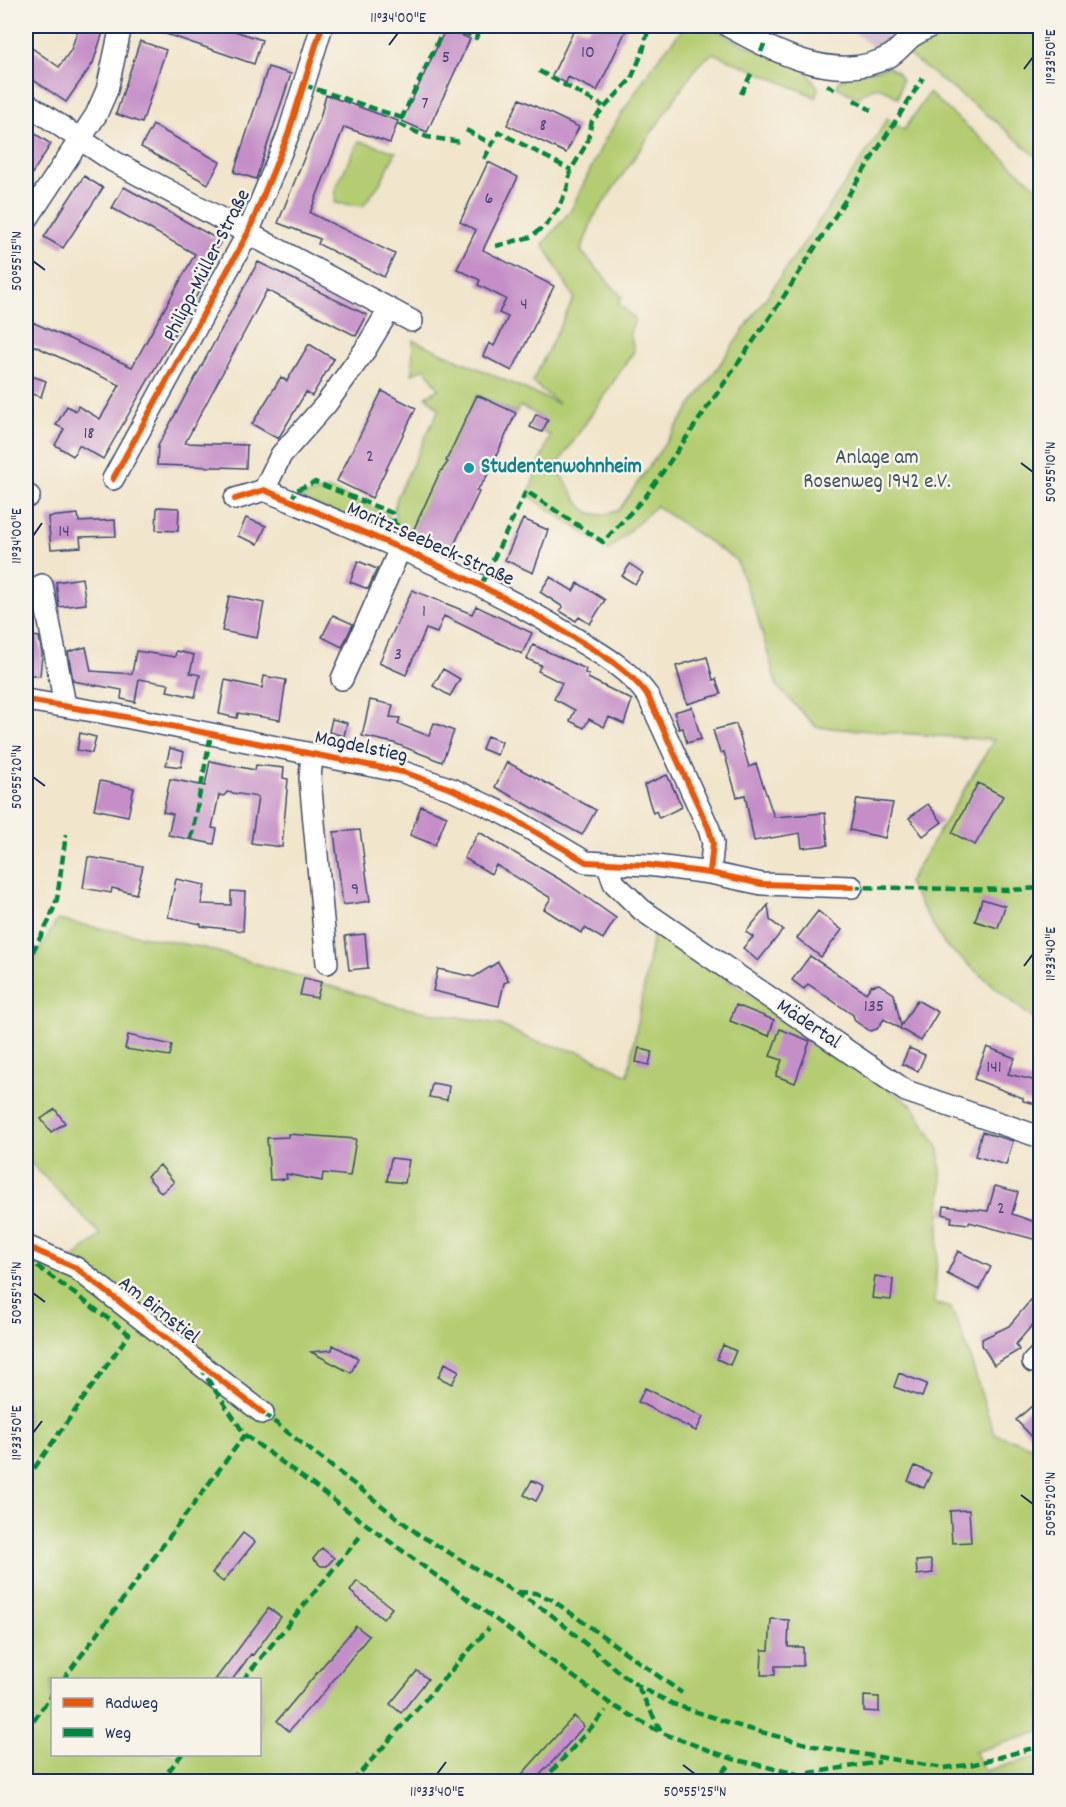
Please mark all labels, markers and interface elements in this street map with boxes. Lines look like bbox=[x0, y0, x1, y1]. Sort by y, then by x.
text: 11°34'00"E bbox=[370, 8, 426, 30]
text: 11°33'50"E bbox=[1041, 29, 1063, 84]
house number: 10 bbox=[581, 41, 595, 66]
house number: 5 bbox=[442, 46, 450, 71]
house number: 7 bbox=[422, 92, 429, 117]
house number: 8 bbox=[539, 114, 547, 139]
street label: Philipp-Müller-Straße bbox=[157, 184, 259, 348]
house number: 6 bbox=[485, 187, 493, 212]
text: 50°55'15"N bbox=[7, 231, 29, 291]
house number: 4 bbox=[520, 293, 528, 318]
house number: 18 bbox=[83, 422, 95, 447]
text: 50°55'10"N bbox=[1041, 442, 1063, 503]
park label: Anlage am Rosenweg 1942 e.V. bbox=[803, 444, 951, 498]
house number: 2 bbox=[366, 445, 374, 470]
place label: Studentenwohnheim bbox=[481, 453, 642, 483]
marker: Studentenwohnheim bbox=[462, 461, 476, 475]
street label: Moritz-Seebeck-Straße bbox=[342, 495, 518, 595]
text: 11°34'00"E bbox=[7, 508, 29, 564]
house number: 14 bbox=[58, 520, 70, 545]
house number: 1 bbox=[422, 600, 426, 625]
house number: 3 bbox=[394, 643, 402, 668]
street label: Magdelstieg bbox=[312, 724, 410, 772]
text: 50°55'20"N bbox=[7, 745, 29, 809]
house number: 9 bbox=[351, 878, 359, 903]
text: 11°33'40"E bbox=[1041, 927, 1063, 981]
street label: Mädertal bbox=[770, 992, 846, 1058]
house number: 135 bbox=[864, 995, 884, 1020]
house number: 141 bbox=[986, 1056, 1002, 1081]
house number: 2 bbox=[997, 1197, 1005, 1222]
text: 50°55'25"N bbox=[7, 1261, 29, 1325]
street label: Am Birnstiel bbox=[111, 1269, 205, 1353]
text: 11°33'50"E bbox=[7, 1405, 29, 1460]
text: 50°55'20"N bbox=[1041, 1472, 1063, 1536]
legend bbox=[51, 1678, 261, 1756]
text: Radweg bbox=[105, 1692, 158, 1717]
text: Weg bbox=[105, 1722, 131, 1747]
text: 11°33'40"E bbox=[410, 1782, 464, 1804]
text: 50°55'25"N bbox=[663, 1782, 727, 1804]

